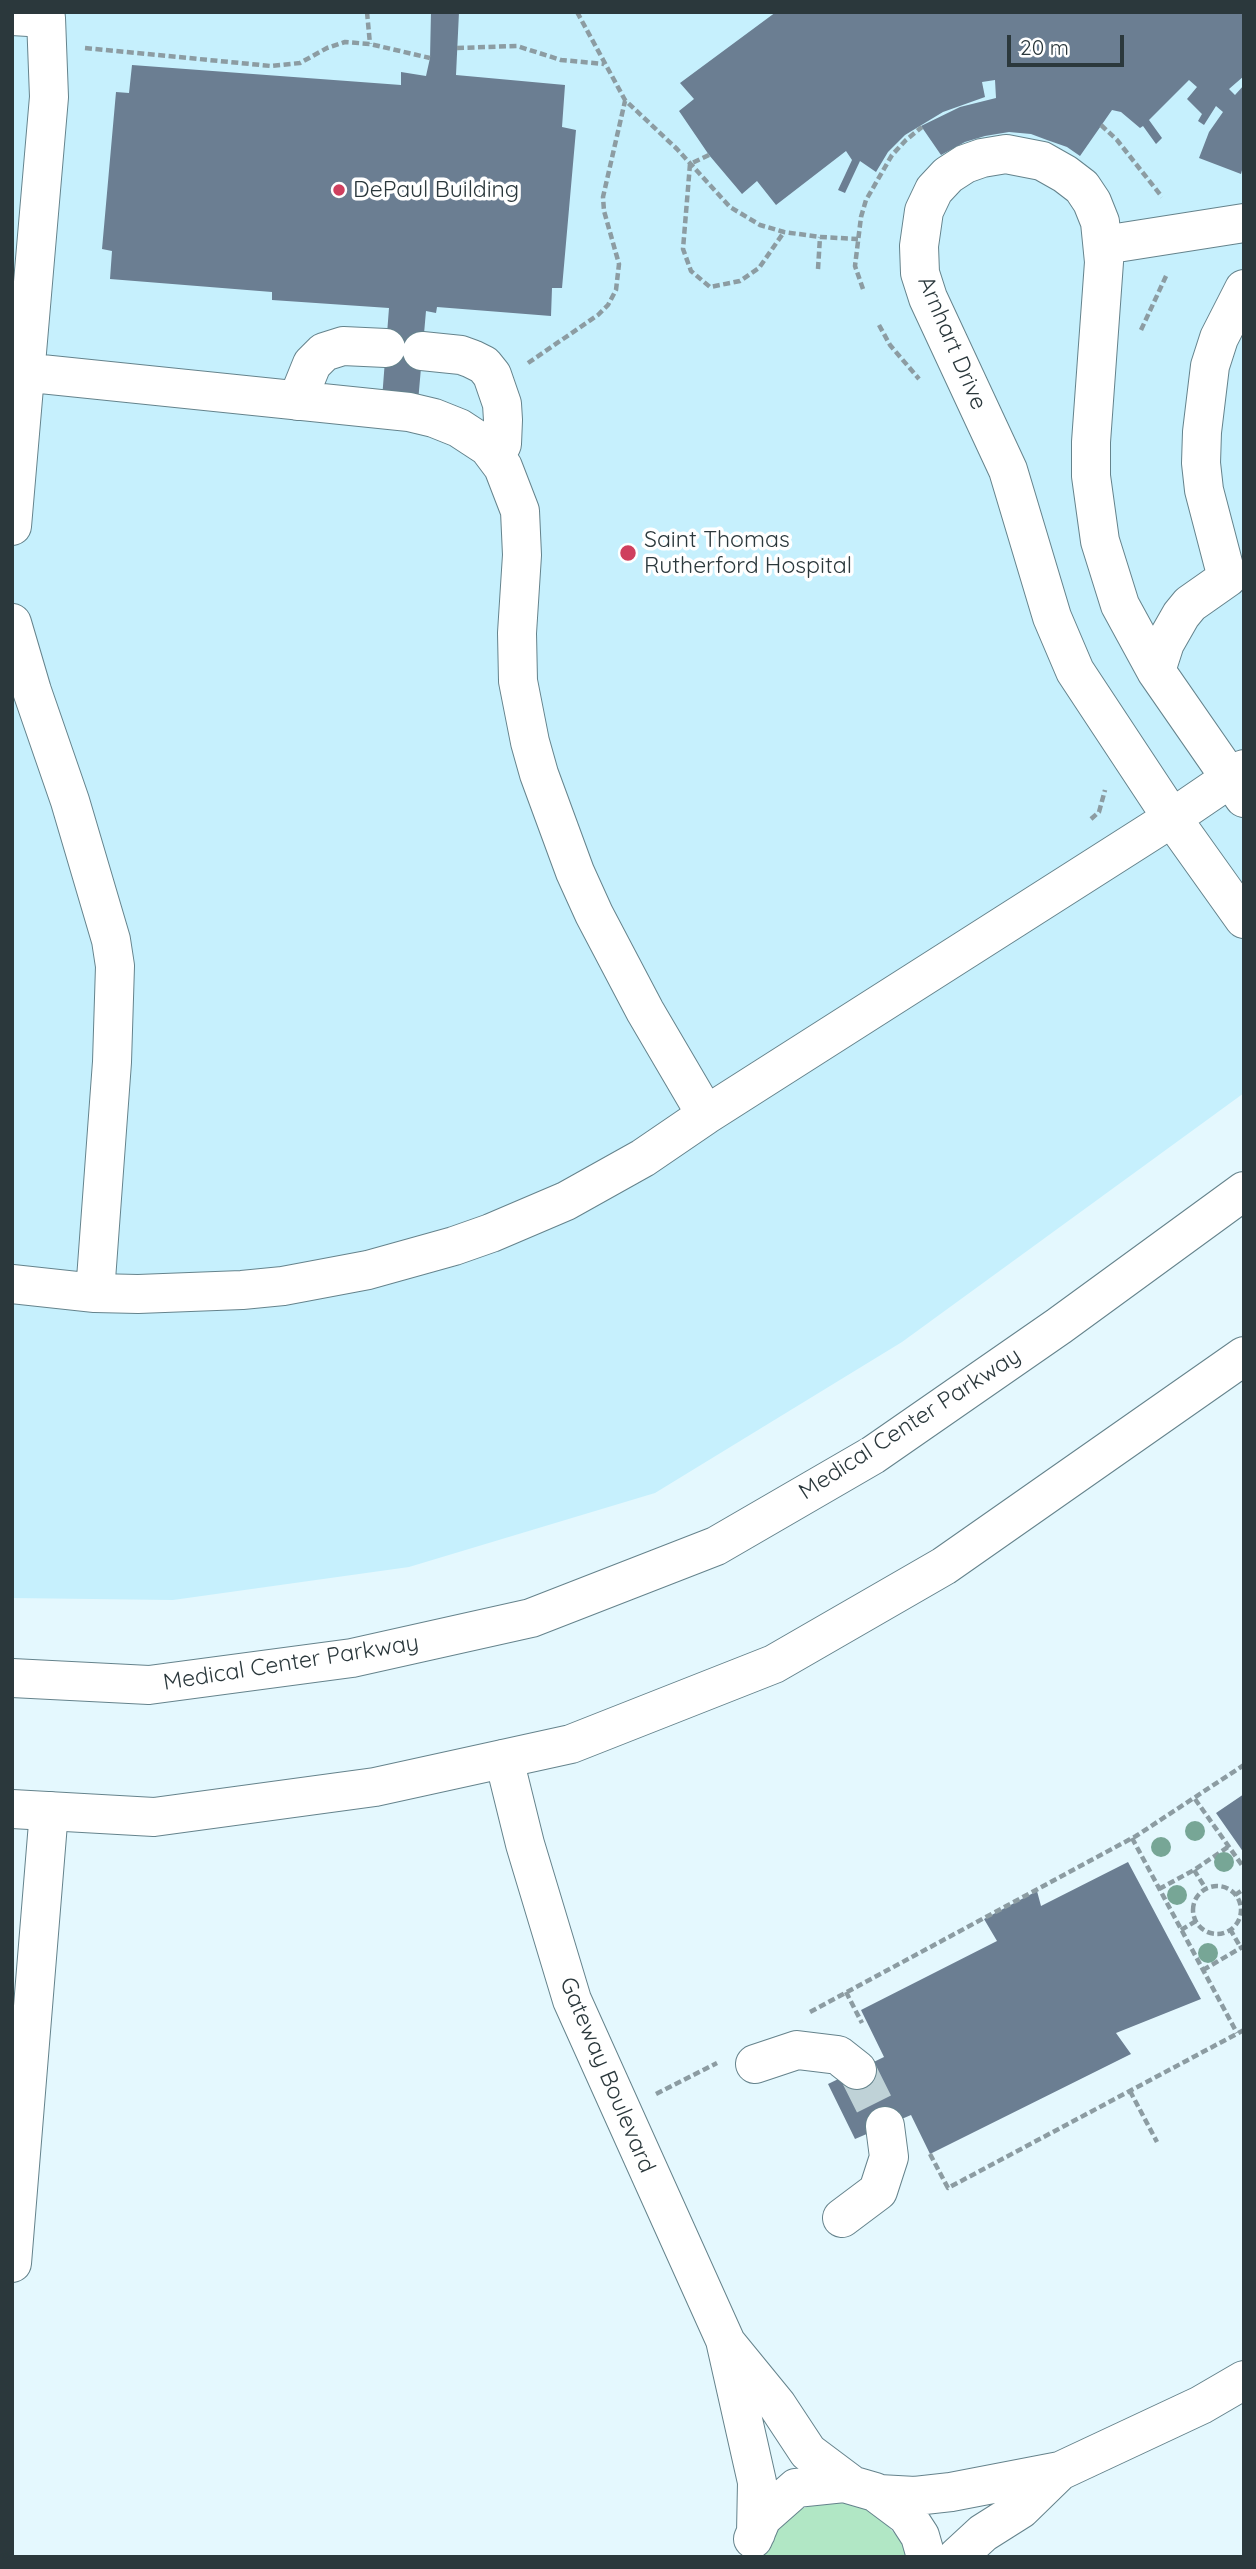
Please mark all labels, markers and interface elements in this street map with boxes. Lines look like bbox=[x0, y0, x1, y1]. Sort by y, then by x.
scale bar bbox=[1011, 21, 1128, 65]
text: 20 m bbox=[1020, 34, 1069, 60]
place label: DePaul Building bbox=[353, 176, 519, 204]
marker: DePaul Building bbox=[331, 182, 347, 198]
street label: Arnhart Drive bbox=[911, 272, 993, 414]
place label: Saint Thomas Rutherford Hospital bbox=[644, 526, 852, 580]
marker: Saint Thomas Rutherford Hospital bbox=[618, 543, 638, 563]
street label: Medical Center Parkway bbox=[794, 1342, 1026, 1506]
street label: Medical Center Parkway bbox=[161, 1629, 421, 1697]
street label: Gateway Boulevard bbox=[553, 1973, 661, 2177]

